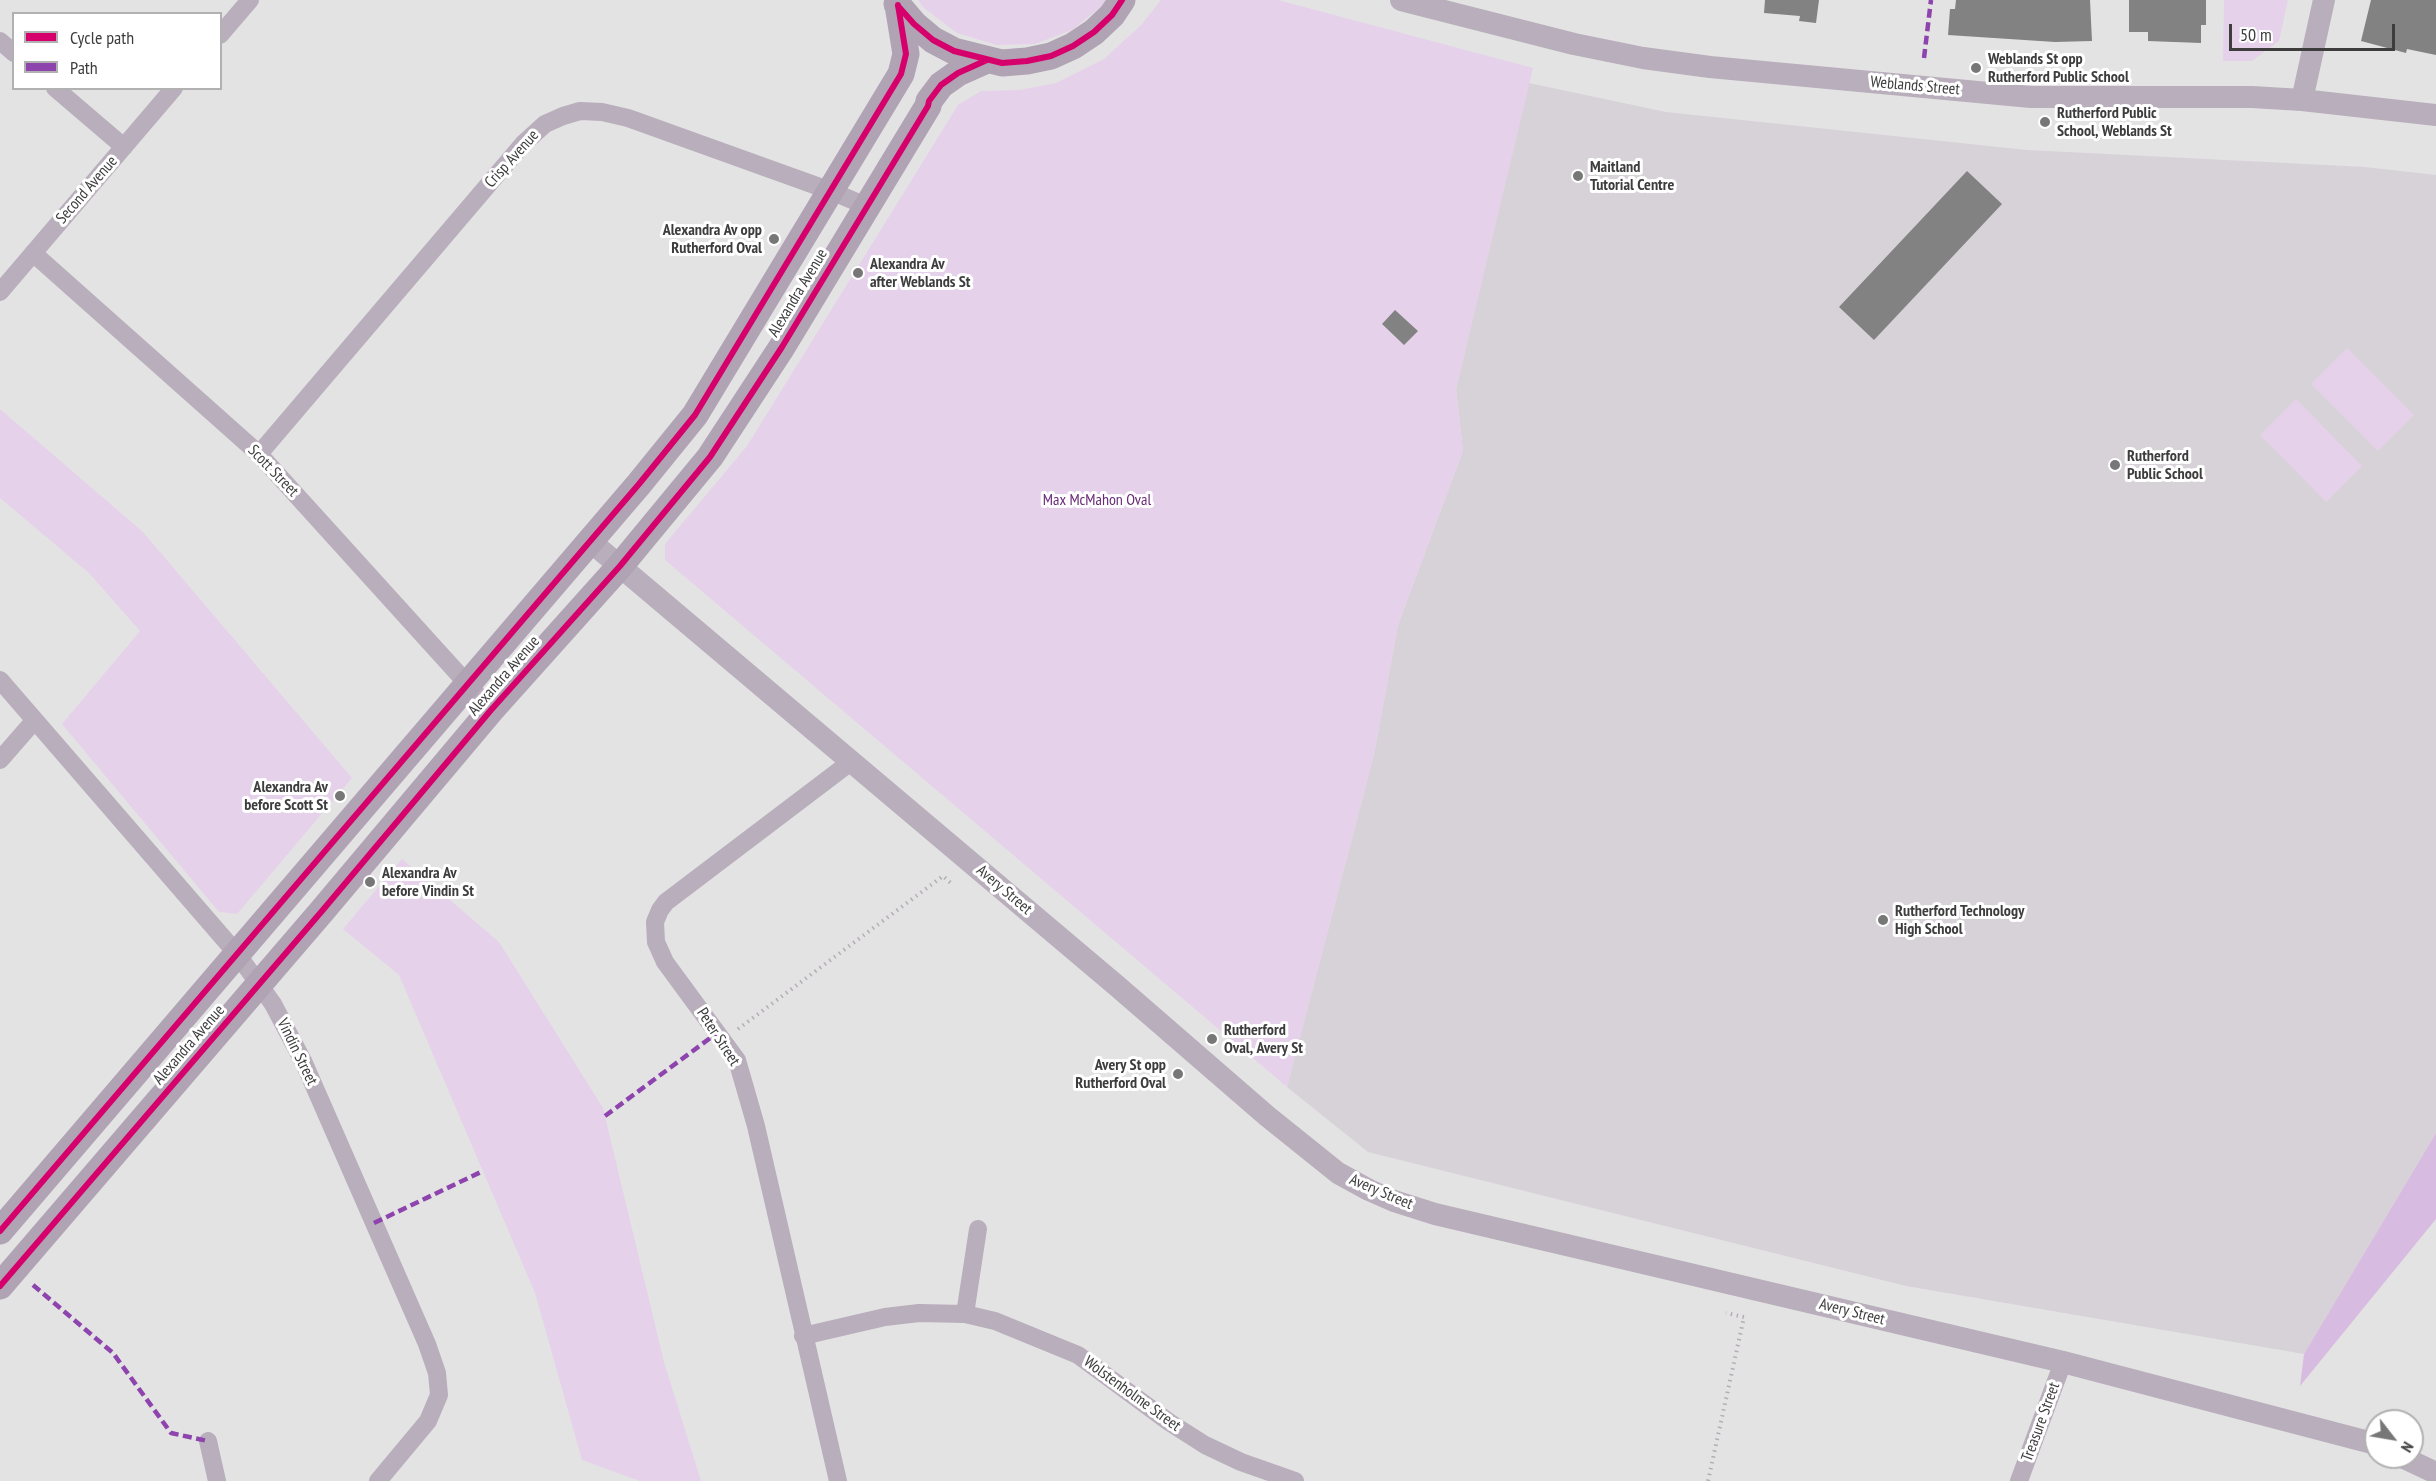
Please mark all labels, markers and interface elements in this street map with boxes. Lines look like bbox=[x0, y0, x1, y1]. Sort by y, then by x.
legend bbox=[12, 12, 222, 90]
scale bar bbox=[2232, 12, 2398, 50]
text: 50 m bbox=[2240, 23, 2272, 46]
text: Cycle path bbox=[70, 26, 134, 49]
place label: Weblands St opp Rutherford Public School bbox=[1988, 49, 2129, 87]
text: Path bbox=[70, 56, 98, 79]
marker: Weblands St opp Rutherford Public School bbox=[1969, 61, 1983, 75]
street label: Weblands Street bbox=[1869, 73, 1961, 99]
place label: Rutherford Public School, Weblands St bbox=[2057, 103, 2172, 141]
marker: Rutherford Public School, Weblands St bbox=[2038, 115, 2052, 129]
street label: Crisp Avenue bbox=[481, 126, 543, 192]
street label: Second Avenue bbox=[52, 152, 122, 228]
place label: Maitland Tutorial Centre bbox=[1590, 157, 1674, 195]
marker: Maitland Tutorial Centre bbox=[1571, 169, 1585, 183]
place label: Alexandra Av opp Rutherford Oval bbox=[663, 220, 762, 258]
marker: Alexandra Av opp Rutherford Oval bbox=[767, 232, 781, 246]
street label: Alexandra Avenue bbox=[764, 246, 832, 340]
place label: Alexandra Av after Weblands St bbox=[870, 254, 970, 292]
marker: Alexandra Av after Weblands St bbox=[851, 266, 865, 280]
street label: Scott Street bbox=[244, 441, 302, 501]
place label: Rutherford Public School bbox=[2127, 446, 2203, 484]
marker: Rutherford Public School bbox=[2108, 458, 2122, 472]
park label: Max McMahon Oval bbox=[1043, 490, 1151, 510]
street label: Alexandra Avenue bbox=[464, 632, 544, 720]
place label: Alexandra Av before Scott St bbox=[244, 777, 328, 815]
marker: Alexandra Av before Scott St bbox=[333, 789, 347, 803]
street label: Avery Street bbox=[972, 861, 1036, 919]
place label: Alexandra Av before Vindin St bbox=[382, 863, 474, 901]
marker: Alexandra Av before Vindin St bbox=[363, 875, 377, 889]
place label: Rutherford Technology High School bbox=[1895, 901, 2024, 939]
marker: Rutherford Technology High School bbox=[1876, 913, 1890, 927]
street label: Alexandra Avenue bbox=[149, 1001, 229, 1089]
street label: Peter Street bbox=[692, 1004, 744, 1070]
street label: Vindin Street bbox=[273, 1016, 321, 1088]
place label: Rutherford Oval, Avery St bbox=[1224, 1020, 1303, 1058]
marker: Rutherford Oval, Avery St bbox=[1205, 1032, 1219, 1046]
place label: Avery St opp Rutherford Oval bbox=[1075, 1055, 1166, 1093]
marker: Avery St opp Rutherford Oval bbox=[1171, 1067, 1185, 1081]
street label: Avery Street bbox=[1347, 1170, 1415, 1214]
street label: Avery Street bbox=[1817, 1295, 1887, 1329]
street label: Wolstenholme Street bbox=[1080, 1352, 1184, 1436]
street label: Treasure Street bbox=[2018, 1380, 2064, 1464]
north arrow bbox=[2364, 1409, 2424, 1469]
text: N bbox=[2397, 1438, 2419, 1456]

